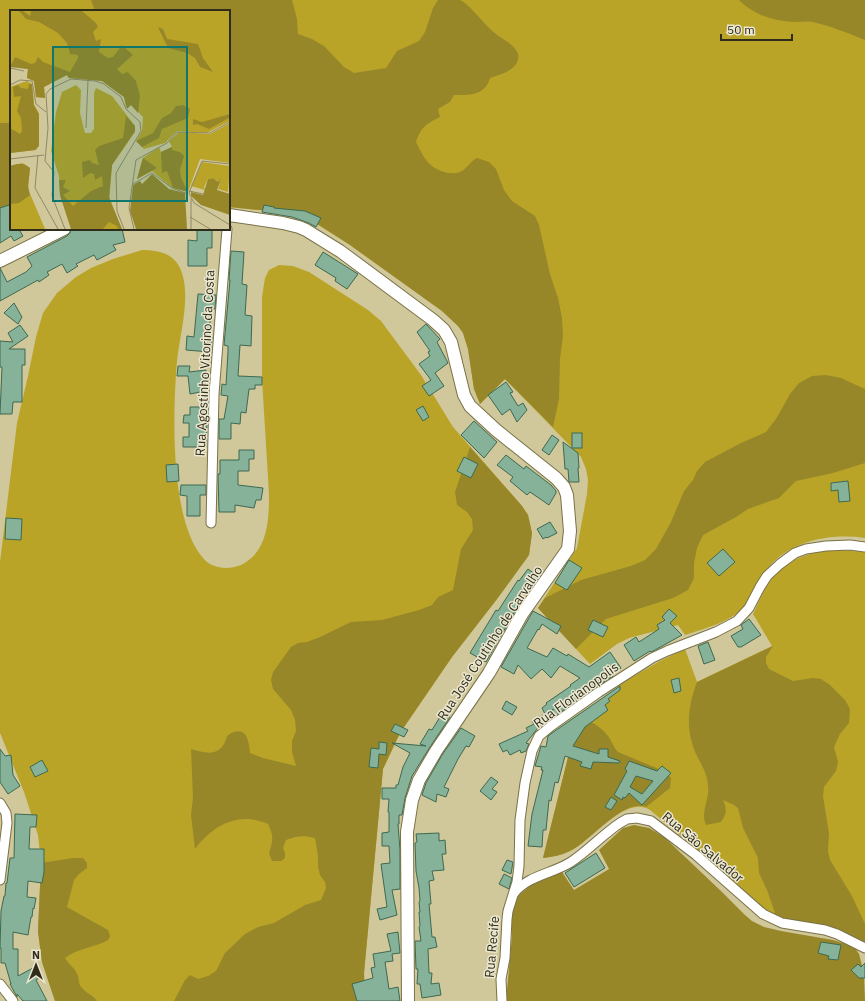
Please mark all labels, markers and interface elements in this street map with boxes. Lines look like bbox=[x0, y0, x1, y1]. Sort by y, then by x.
inset map bbox=[10, 10, 230, 230]
scale bar bbox=[721, 16, 792, 42]
text: 50 m bbox=[727, 22, 755, 37]
street label: Rua Agostinho Vitorino da Costa bbox=[192, 269, 218, 457]
street label: Rua José Coutinho de Carvalho bbox=[434, 563, 546, 723]
street label: Rua Florianopolis bbox=[530, 658, 622, 732]
street label: Rua São Salvador bbox=[659, 808, 747, 886]
street label: Rua Recife bbox=[481, 915, 503, 979]
north arrow bbox=[16, 945, 56, 985]
text: N bbox=[32, 948, 40, 962]

